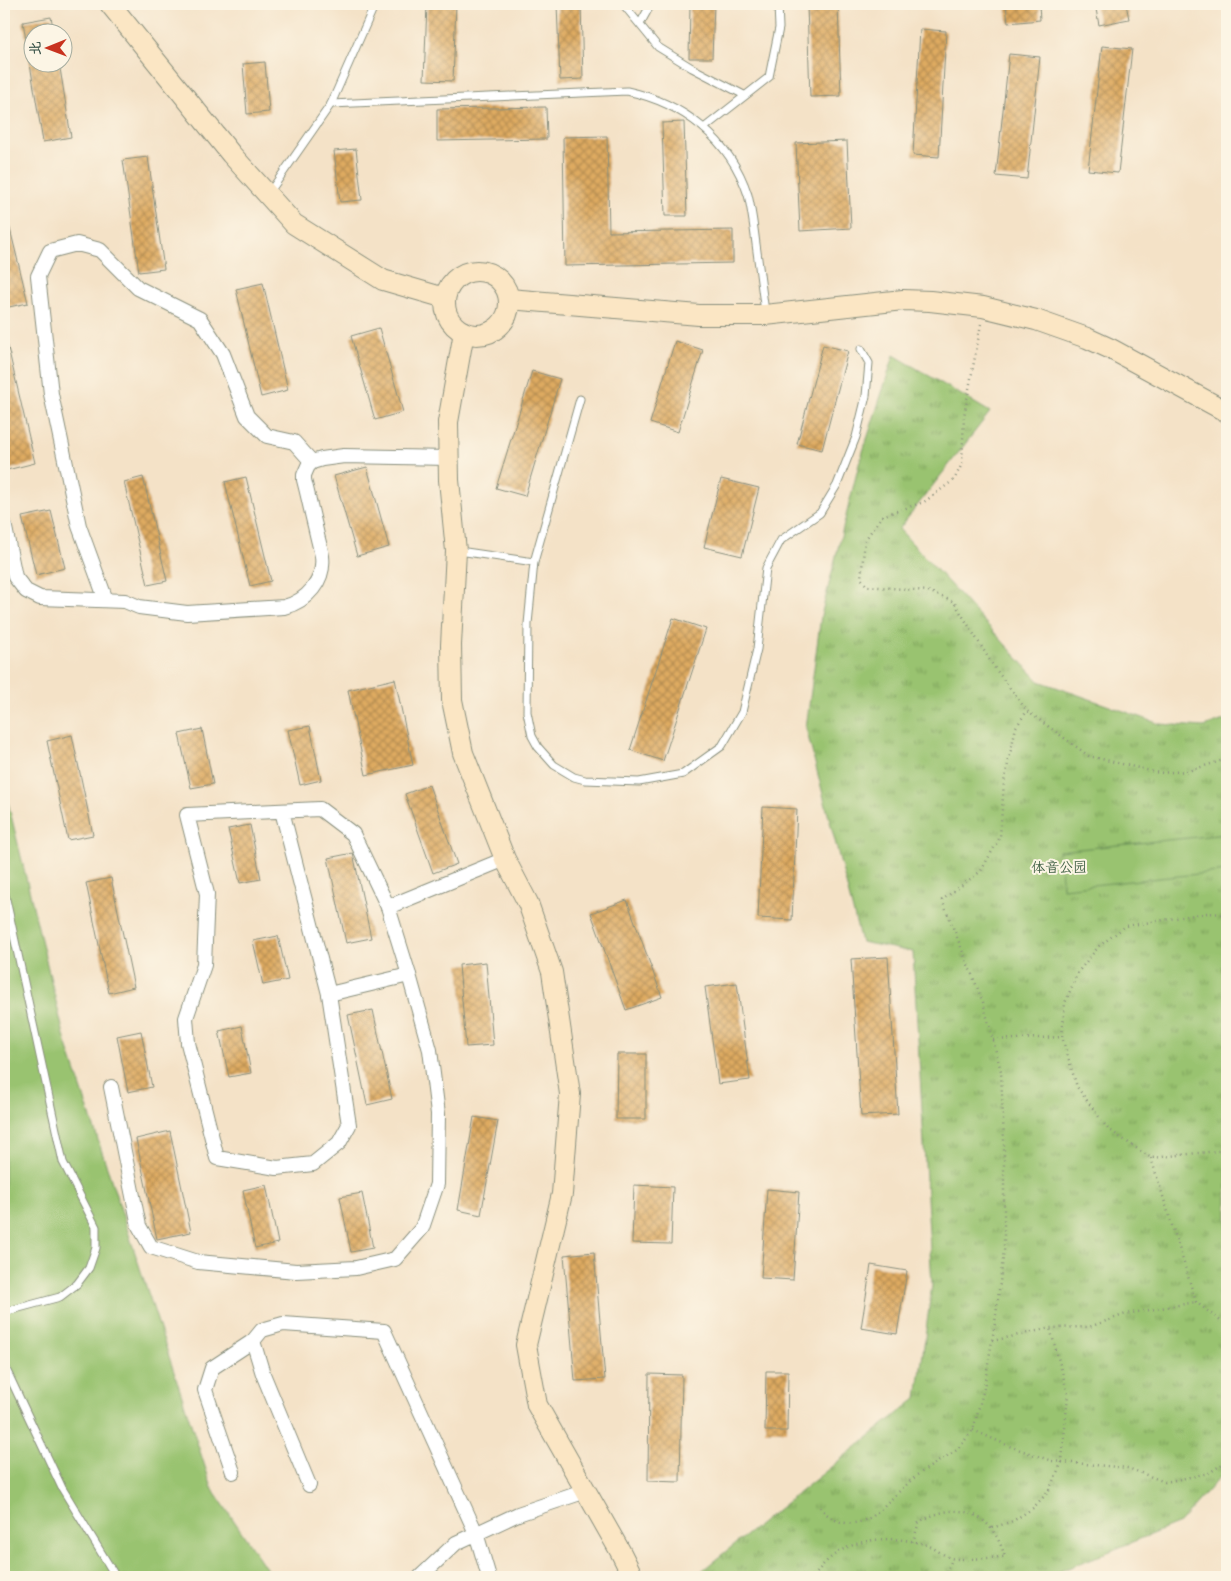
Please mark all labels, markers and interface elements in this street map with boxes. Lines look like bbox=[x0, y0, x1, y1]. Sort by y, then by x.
north arrow bbox=[22, 22, 72, 72]
text: 北 bbox=[23, 41, 48, 55]
park label: 体音公园 bbox=[1031, 855, 1087, 880]

